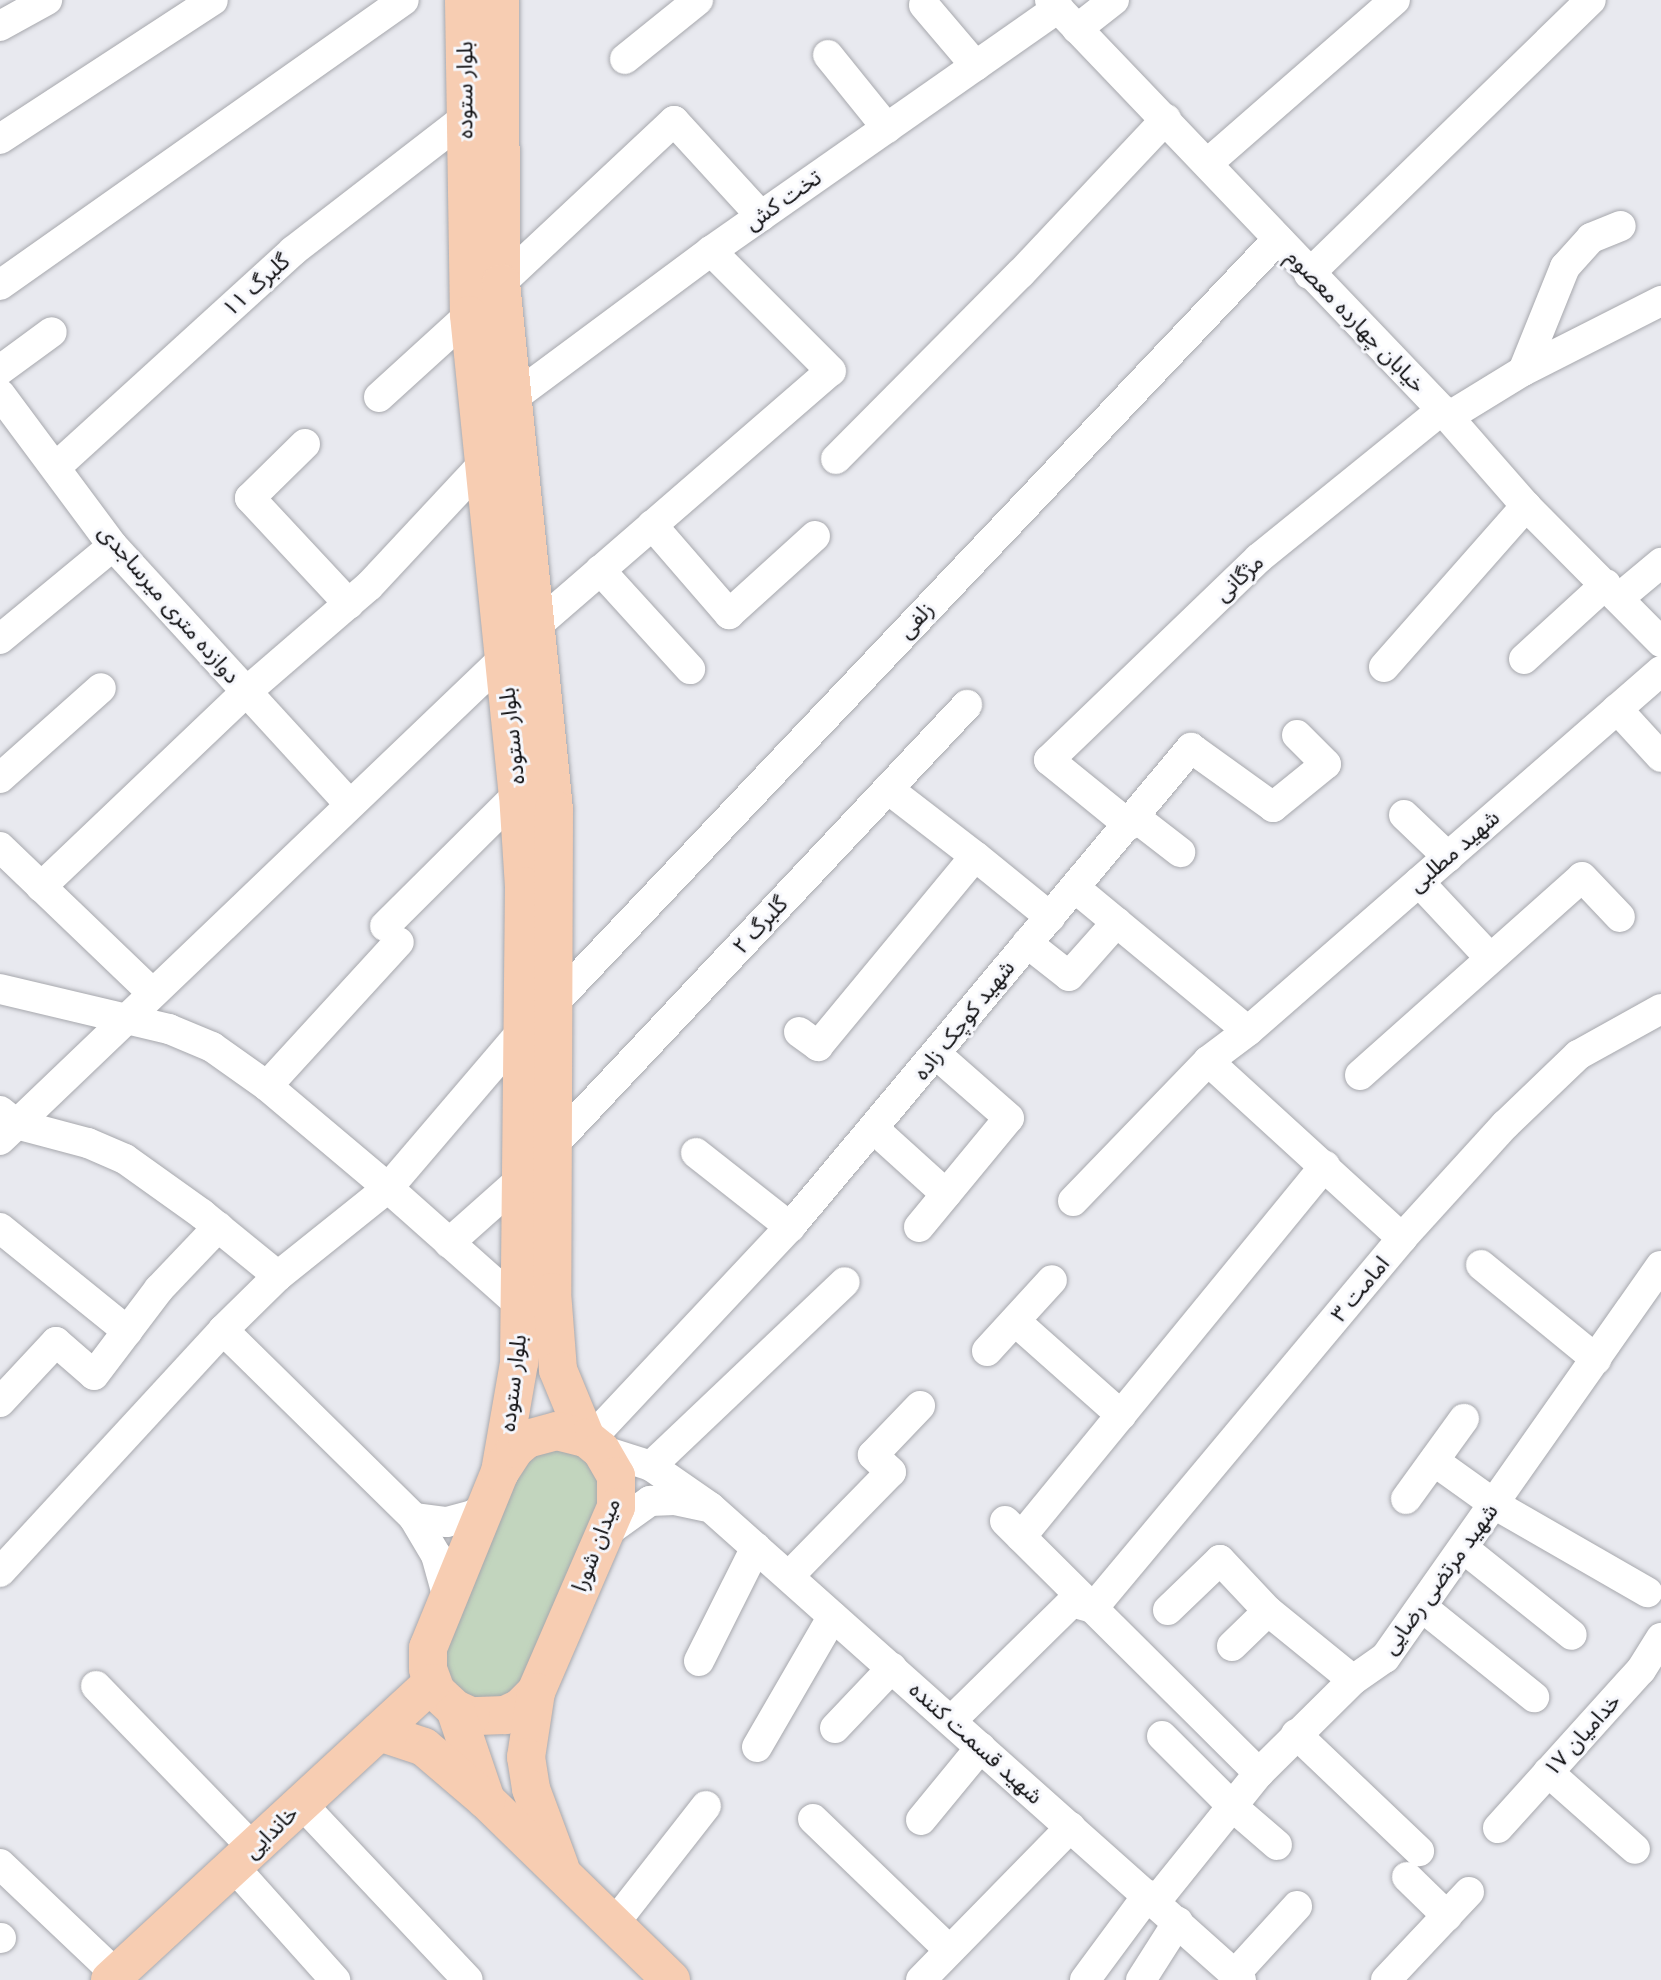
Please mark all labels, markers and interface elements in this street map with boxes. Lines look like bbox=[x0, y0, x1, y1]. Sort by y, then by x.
street label: بلوار ستوده bbox=[452, 41, 478, 139]
street label: تخت کش bbox=[740, 164, 826, 236]
street label: خیابان چهارده معصوم bbox=[1281, 244, 1431, 398]
street label: گلبرگ ۱۱ bbox=[217, 248, 295, 322]
street label: دوازده متری میرساجدی bbox=[93, 519, 245, 689]
street label: مژگانی bbox=[1209, 549, 1269, 607]
street label: زلفی bbox=[893, 596, 939, 644]
street label: بلوار ستوده bbox=[494, 686, 530, 786]
street label: شهید مطلبی bbox=[1403, 804, 1505, 898]
street label: گلبرگ ۲ bbox=[727, 891, 793, 959]
street label: شهید کوچک زاده bbox=[908, 955, 1020, 1085]
street label: امامت ۳ bbox=[1325, 1251, 1395, 1327]
street label: بلوار ستوده bbox=[494, 1333, 532, 1433]
street label: میدان شورا bbox=[566, 1495, 626, 1595]
street label: شهید مرتضی رضایی bbox=[1377, 1499, 1503, 1659]
street label: شهید قسمت کننده bbox=[904, 1676, 1048, 1810]
street label: خدامیان ۱۷ bbox=[1538, 1688, 1626, 1782]
street label: خاندایی bbox=[238, 1800, 304, 1864]

